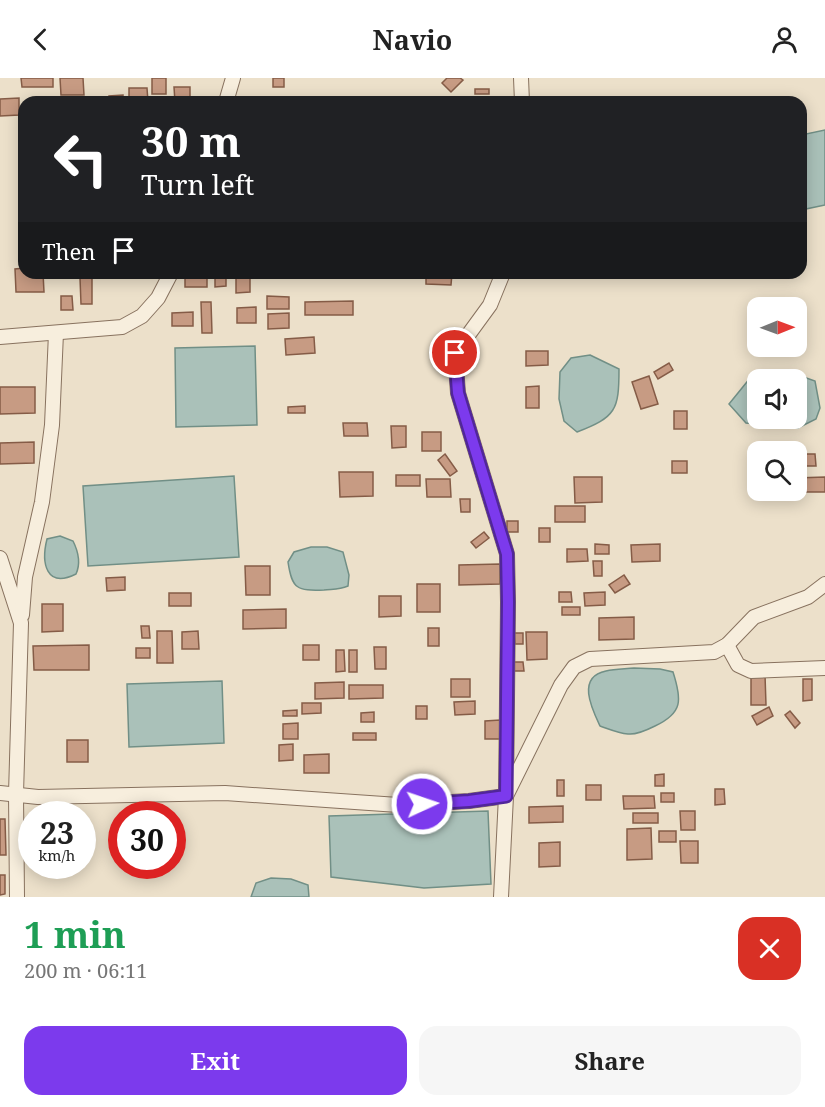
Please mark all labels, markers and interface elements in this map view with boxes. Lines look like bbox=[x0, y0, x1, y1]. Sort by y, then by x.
text: Navio bbox=[373, 21, 452, 58]
icon: back bbox=[24, 23, 57, 56]
icon: person bbox=[768, 23, 801, 56]
text: 30 m bbox=[141, 112, 241, 169]
icon: left bbox=[42, 120, 120, 198]
text: Turn left bbox=[141, 166, 254, 203]
icon: arrive bbox=[107, 234, 140, 267]
text: Then bbox=[42, 236, 95, 266]
north arrow bbox=[747, 297, 807, 357]
map controls bbox=[747, 297, 807, 501]
pin bbox=[429, 327, 480, 378]
icon: arrive bbox=[438, 336, 471, 369]
button: sound bbox=[747, 369, 807, 429]
button: search bbox=[747, 441, 807, 501]
position arrow bbox=[390, 772, 454, 836]
speed limit sign: 30 bbox=[108, 801, 186, 879]
text: 23 bbox=[40, 812, 74, 853]
text: km/h bbox=[39, 845, 75, 865]
text: 1 min bbox=[24, 910, 126, 959]
button: close bbox=[738, 917, 801, 980]
text: 200 m · 06:11 bbox=[24, 957, 147, 984]
button: Exit bbox=[24, 1026, 407, 1095]
button: Share bbox=[419, 1026, 801, 1095]

